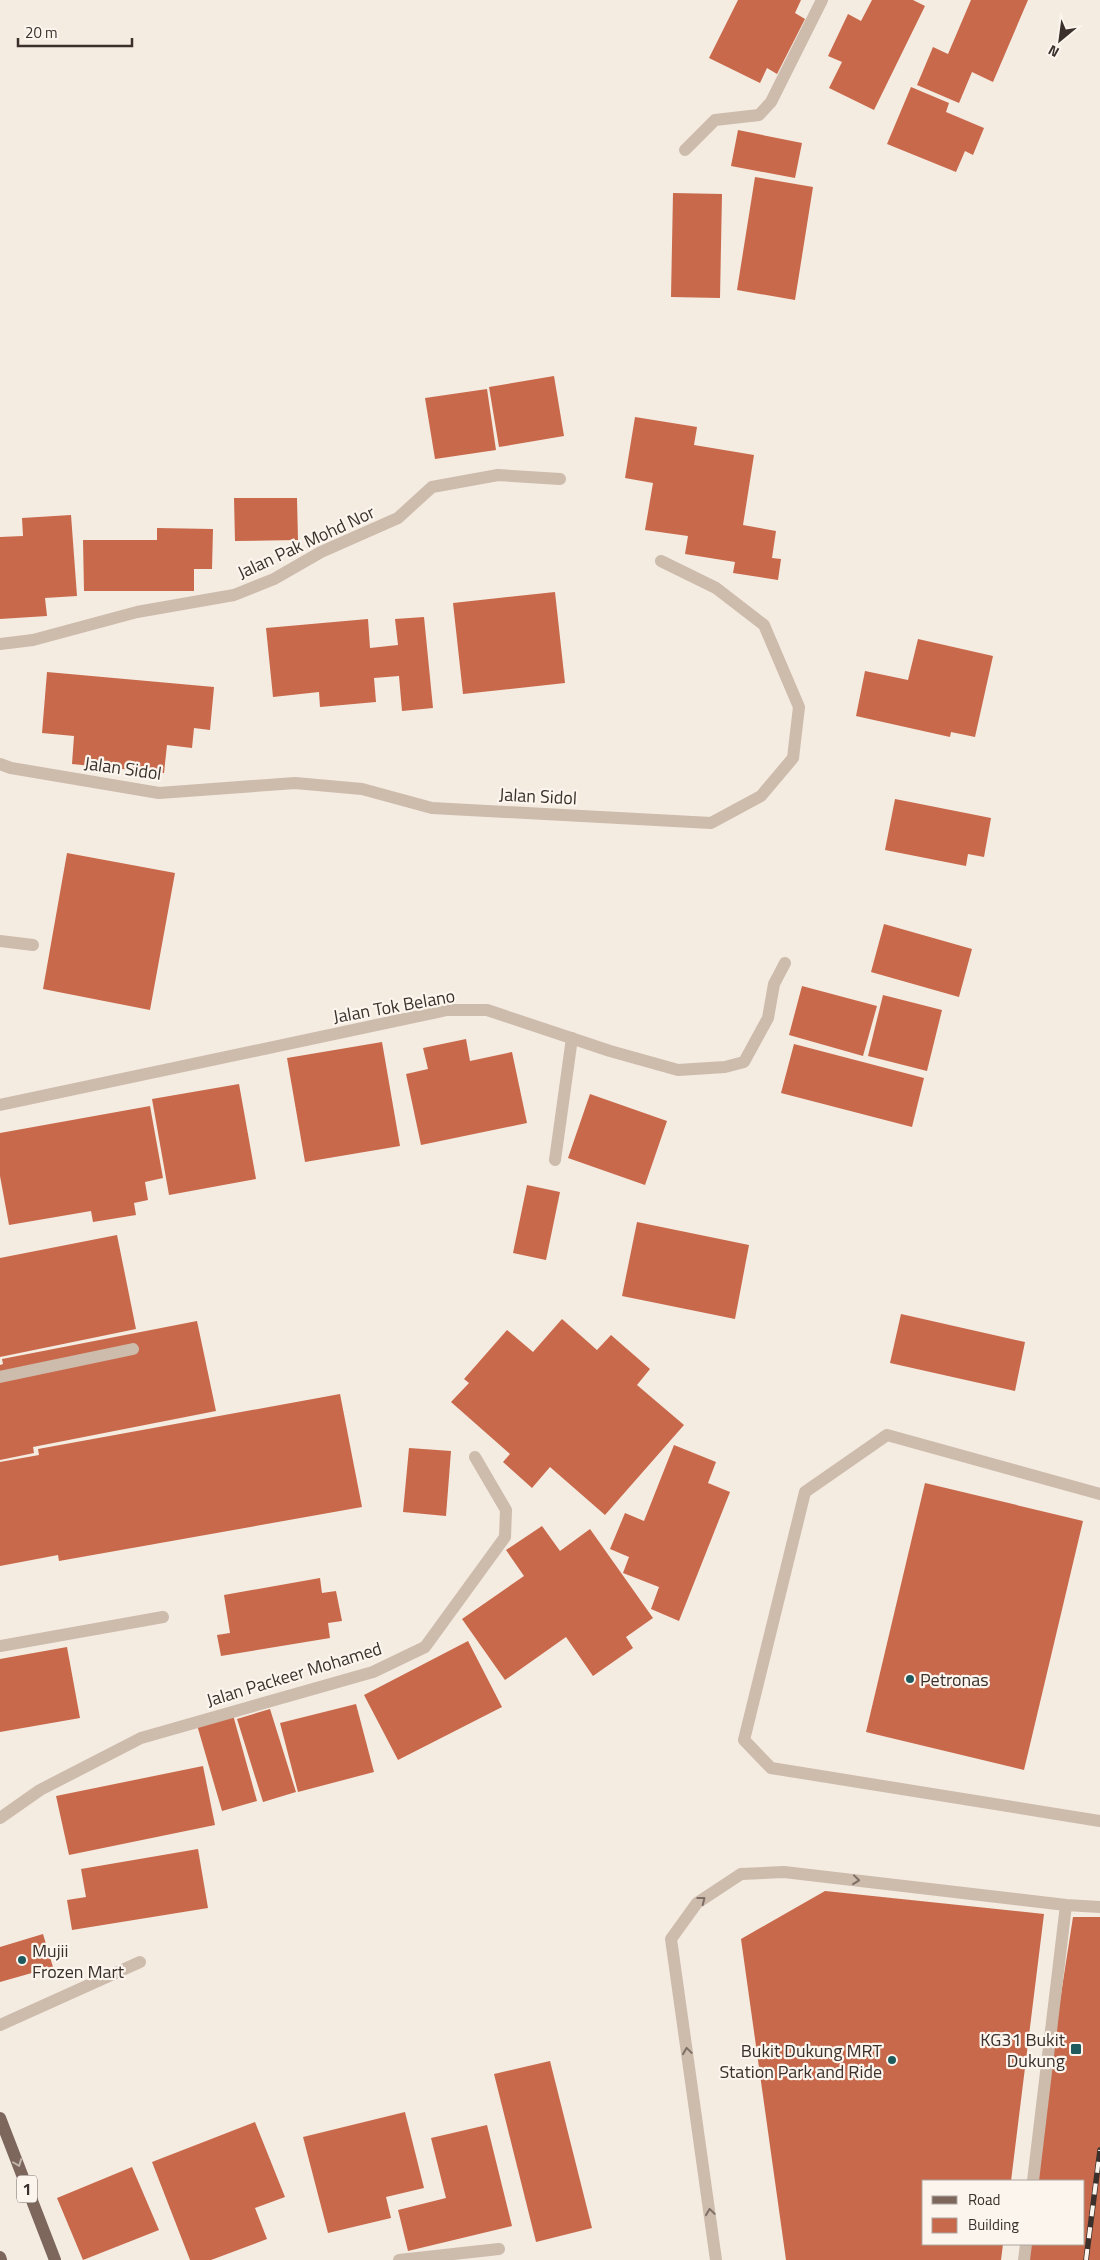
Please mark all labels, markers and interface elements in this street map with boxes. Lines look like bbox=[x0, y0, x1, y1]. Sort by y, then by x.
scale bar bbox=[18, 15, 131, 47]
north arrow bbox=[1035, 15, 1085, 65]
text: 20 m bbox=[25, 21, 58, 44]
text: N bbox=[1044, 40, 1063, 63]
street label: Jalan Pak Mohd Nor bbox=[233, 498, 379, 586]
street label: Jalan Sidol bbox=[83, 749, 163, 787]
street label: Jalan Sidol bbox=[498, 780, 578, 812]
street label: Jalan Tok Belano bbox=[331, 982, 457, 1030]
street label: Jalan Packeer Mohamed bbox=[203, 1634, 385, 1714]
place label: Petronas bbox=[920, 1666, 989, 1693]
marker: Petronas bbox=[904, 1673, 916, 1685]
one-way arrow bbox=[852, 1874, 860, 1885]
one-way arrow bbox=[696, 1898, 705, 1906]
place label: Mujii Frozen Mart bbox=[32, 1937, 125, 1985]
marker: Mujii Frozen Mart bbox=[16, 1954, 28, 1966]
place label: KG31 Bukit Dukung bbox=[980, 2026, 1066, 2074]
place label: Bukit Dukung MRT Station Park and Ride bbox=[719, 2037, 883, 2085]
marker: KG31 Bukit Dukung bbox=[1069, 2042, 1083, 2056]
one-way arrow bbox=[682, 2046, 693, 2054]
marker: Bukit Dukung MRT Station Park and Ride bbox=[886, 2054, 898, 2066]
one-way arrow bbox=[11, 2158, 22, 2167]
road number: 1 bbox=[17, 2176, 37, 2202]
legend bbox=[922, 2180, 1085, 2245]
text: Road bbox=[968, 2188, 1000, 2211]
one-way arrow bbox=[705, 2207, 715, 2216]
text: Building bbox=[968, 2213, 1019, 2236]

